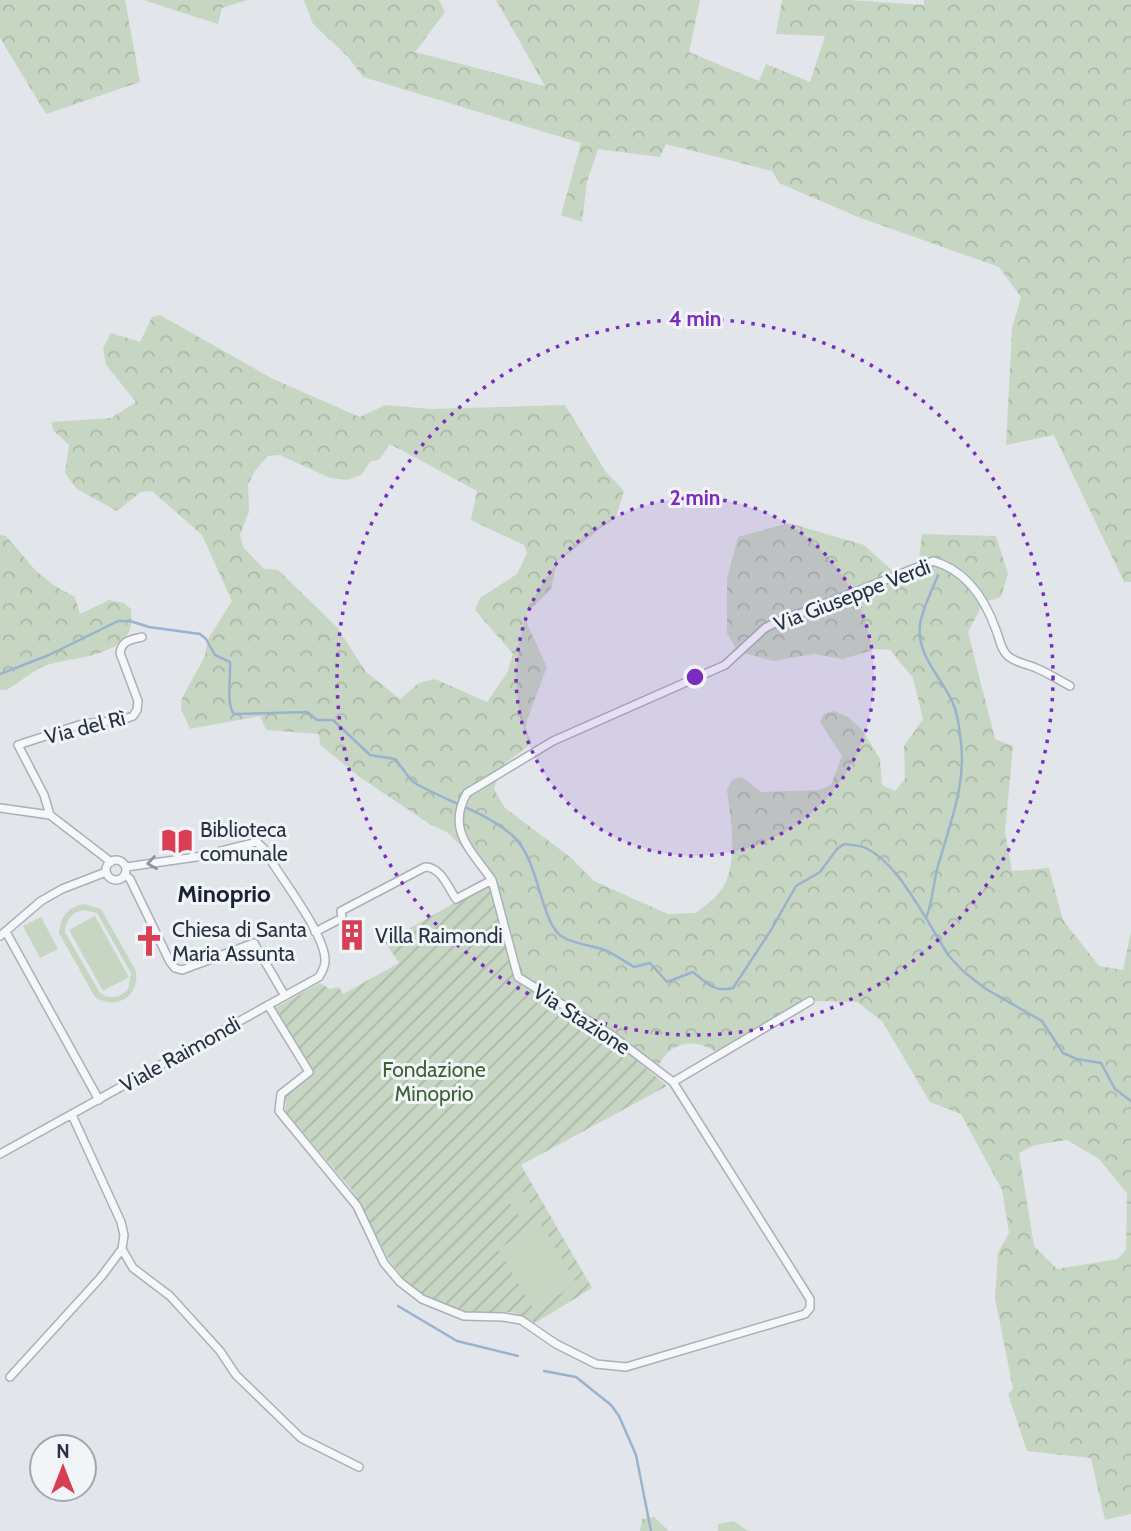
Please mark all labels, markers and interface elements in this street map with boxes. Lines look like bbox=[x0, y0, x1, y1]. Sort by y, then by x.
text: 4 min bbox=[669, 306, 721, 331]
text: 2 min bbox=[670, 485, 720, 510]
street label: Via Giuseppe Verdi bbox=[770, 554, 934, 636]
centre of rings bbox=[683, 665, 707, 689]
street label: Via del Rì bbox=[42, 705, 128, 749]
place label: Biblioteca comunale bbox=[200, 817, 288, 866]
library icon: Biblioteca comunale bbox=[160, 824, 194, 858]
one-way arrow bbox=[146, 855, 158, 870]
district label: Minoprio bbox=[177, 879, 271, 908]
place label: Chiesa di Santa Maria Assunta bbox=[172, 917, 307, 966]
building icon: Villa Raimondi bbox=[335, 918, 369, 952]
place label: Villa Raimondi bbox=[375, 923, 503, 948]
church icon: Chiesa di Santa Maria Assunta bbox=[132, 924, 166, 958]
street label: Via Stazione bbox=[529, 978, 635, 1060]
street label: Viale Raimondi bbox=[116, 1011, 244, 1097]
park label: Fondazione Minoprio bbox=[382, 1057, 486, 1106]
north arrow bbox=[28, 1433, 98, 1503]
text: N bbox=[56, 1440, 70, 1463]

